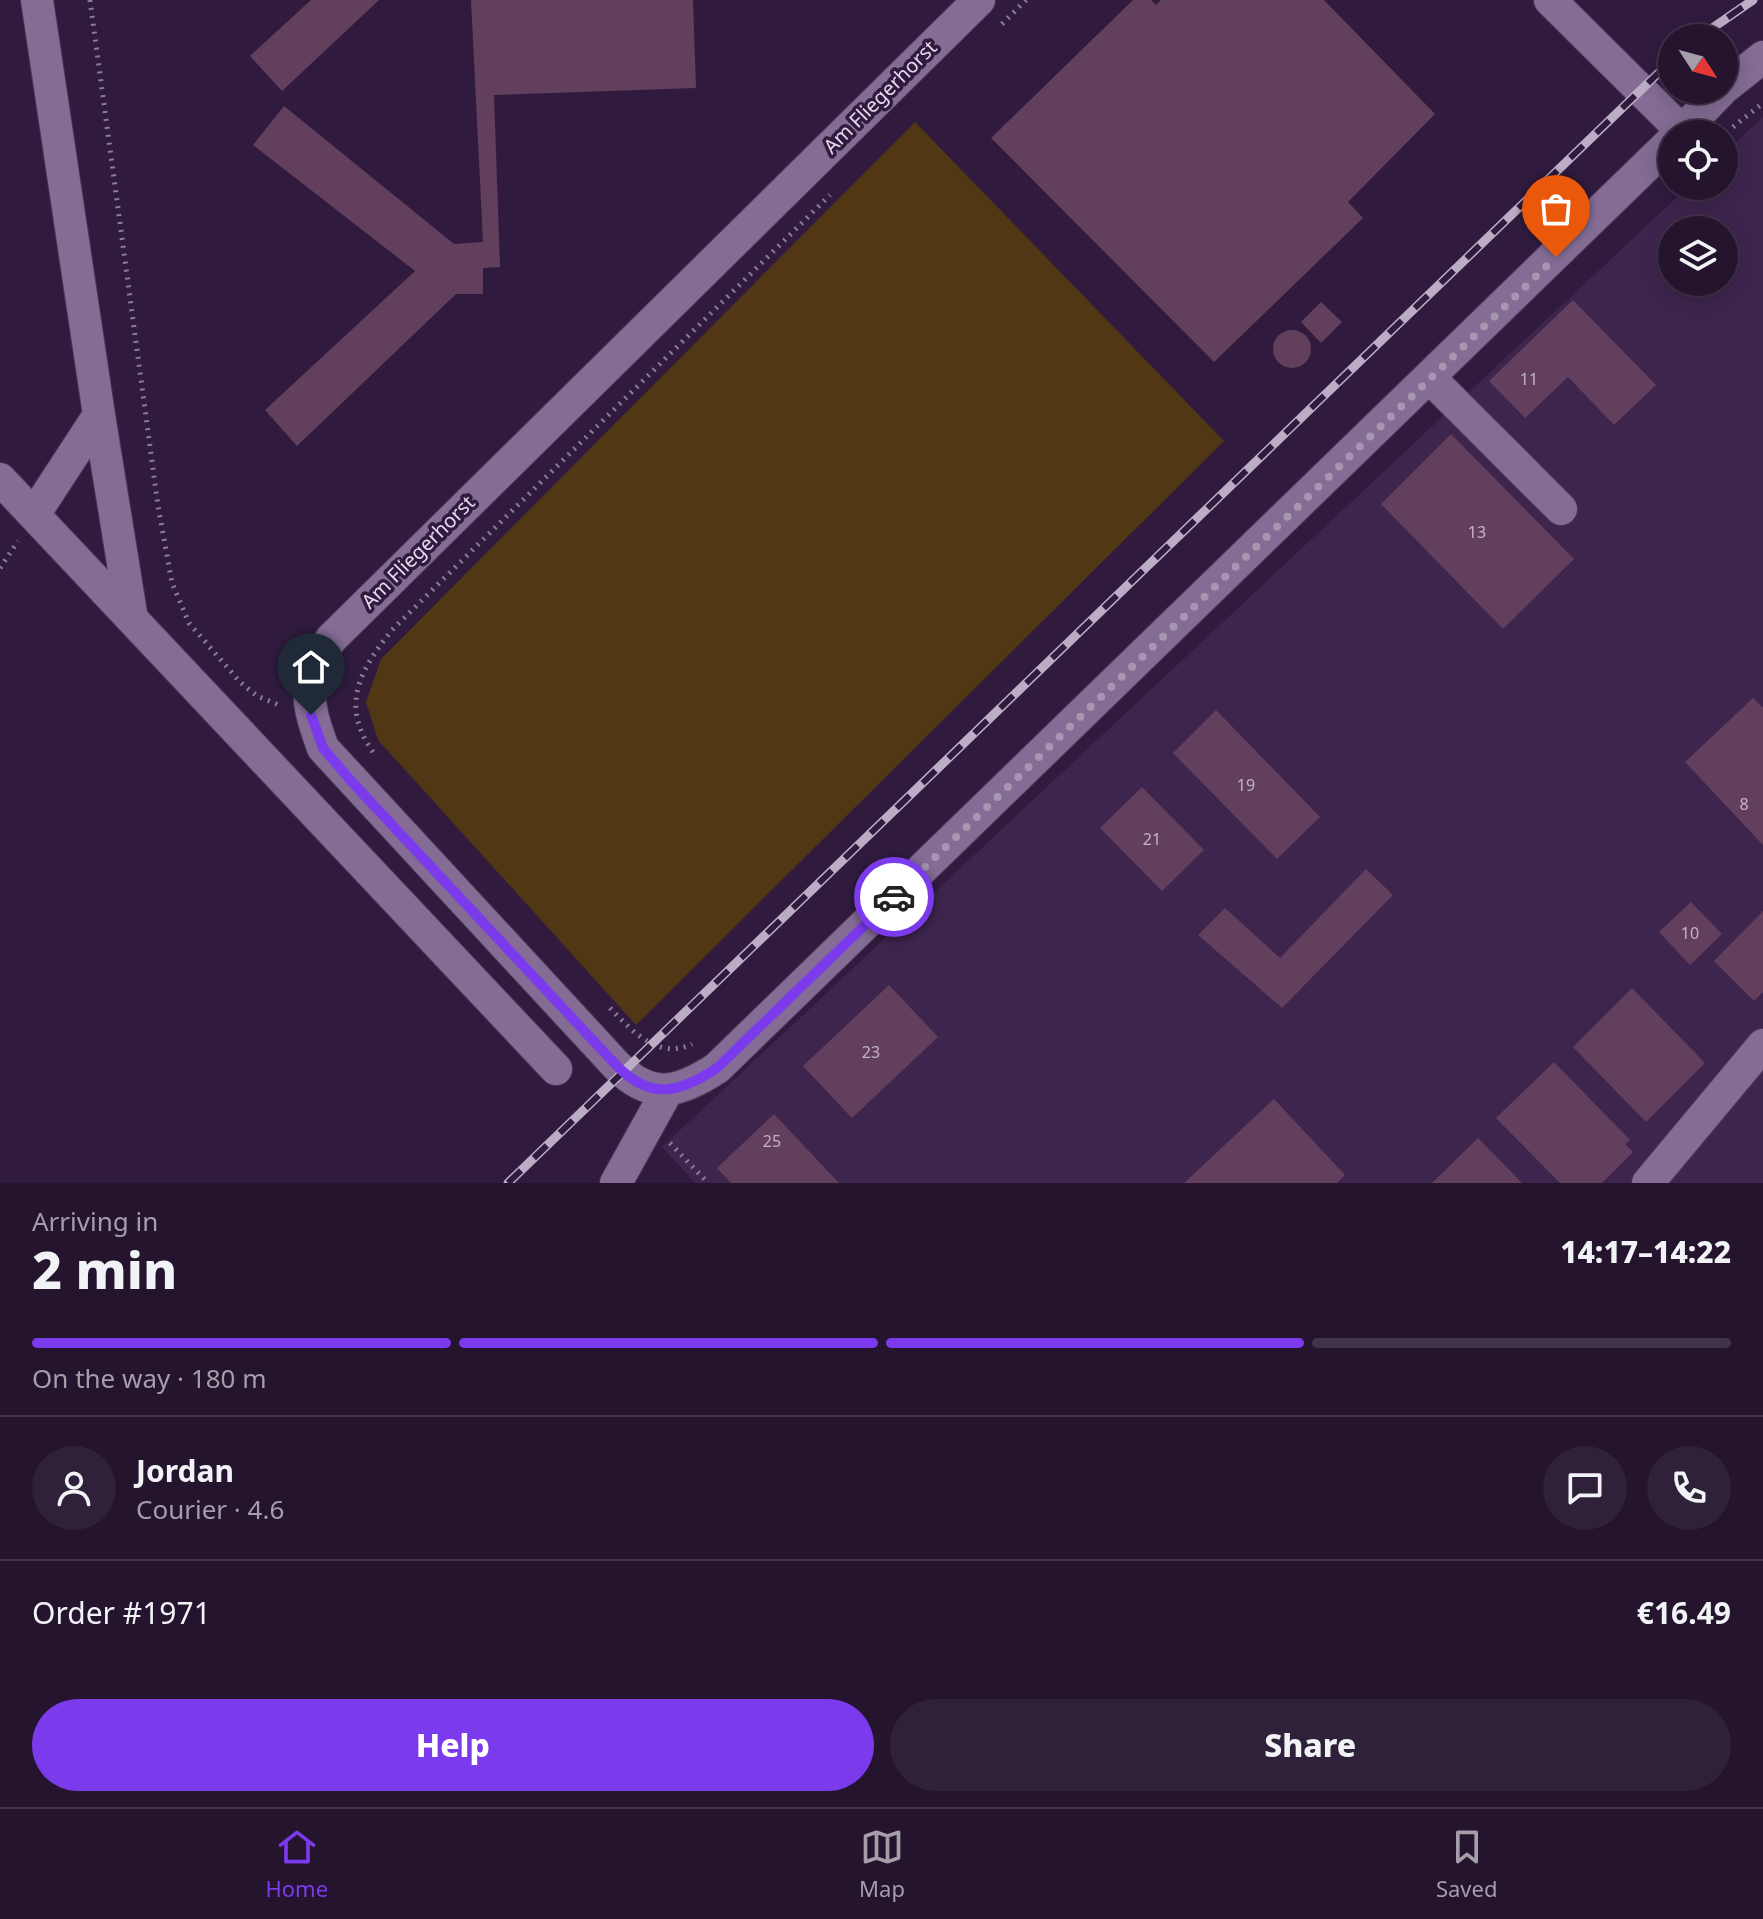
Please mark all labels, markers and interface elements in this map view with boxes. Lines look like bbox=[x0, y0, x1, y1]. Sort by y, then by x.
north arrow bbox=[1658, 24, 1738, 104]
map controls bbox=[1658, 24, 1738, 296]
street label: Am Fliegerhorst bbox=[817, 34, 942, 159]
button: locate bbox=[1658, 120, 1738, 200]
pin bbox=[1522, 175, 1590, 257]
icon: bag bbox=[1534, 187, 1578, 231]
button: layers bbox=[1658, 216, 1738, 296]
house number: 11 bbox=[1520, 368, 1538, 390]
street label: Am Fliegerhorst bbox=[355, 489, 480, 614]
house number: 13 bbox=[1468, 521, 1486, 543]
pin bbox=[277, 633, 345, 715]
icon: home bbox=[289, 645, 333, 689]
house number: 19 bbox=[1237, 774, 1255, 796]
house number: 8 bbox=[1739, 793, 1749, 815]
house number: 21 bbox=[1143, 828, 1161, 850]
courier bbox=[854, 857, 934, 937]
icon: car bbox=[872, 875, 916, 919]
house number: 10 bbox=[1681, 922, 1699, 944]
house number: 23 bbox=[862, 1041, 880, 1063]
house number: 25 bbox=[763, 1130, 781, 1152]
text: Arriving in bbox=[32, 1203, 158, 1239]
text: 14:17–14:22 bbox=[1560, 1231, 1731, 1272]
text: 2 min bbox=[32, 1233, 177, 1304]
text: On the way · 180 m bbox=[32, 1360, 266, 1396]
button: person bbox=[32, 1446, 116, 1530]
button: chat bbox=[1543, 1446, 1627, 1530]
button: phone bbox=[1647, 1446, 1731, 1530]
text: Jordan bbox=[136, 1450, 234, 1491]
text: Courier · 4.6 bbox=[136, 1491, 284, 1527]
text: Order #1971 bbox=[32, 1592, 211, 1633]
text: €16.49 bbox=[1637, 1592, 1731, 1633]
button: Help bbox=[32, 1699, 874, 1791]
button: Share bbox=[890, 1699, 1731, 1791]
tab: Home bbox=[266, 1825, 328, 1903]
tab: Map bbox=[859, 1825, 905, 1903]
tab: Saved bbox=[1436, 1825, 1497, 1903]

